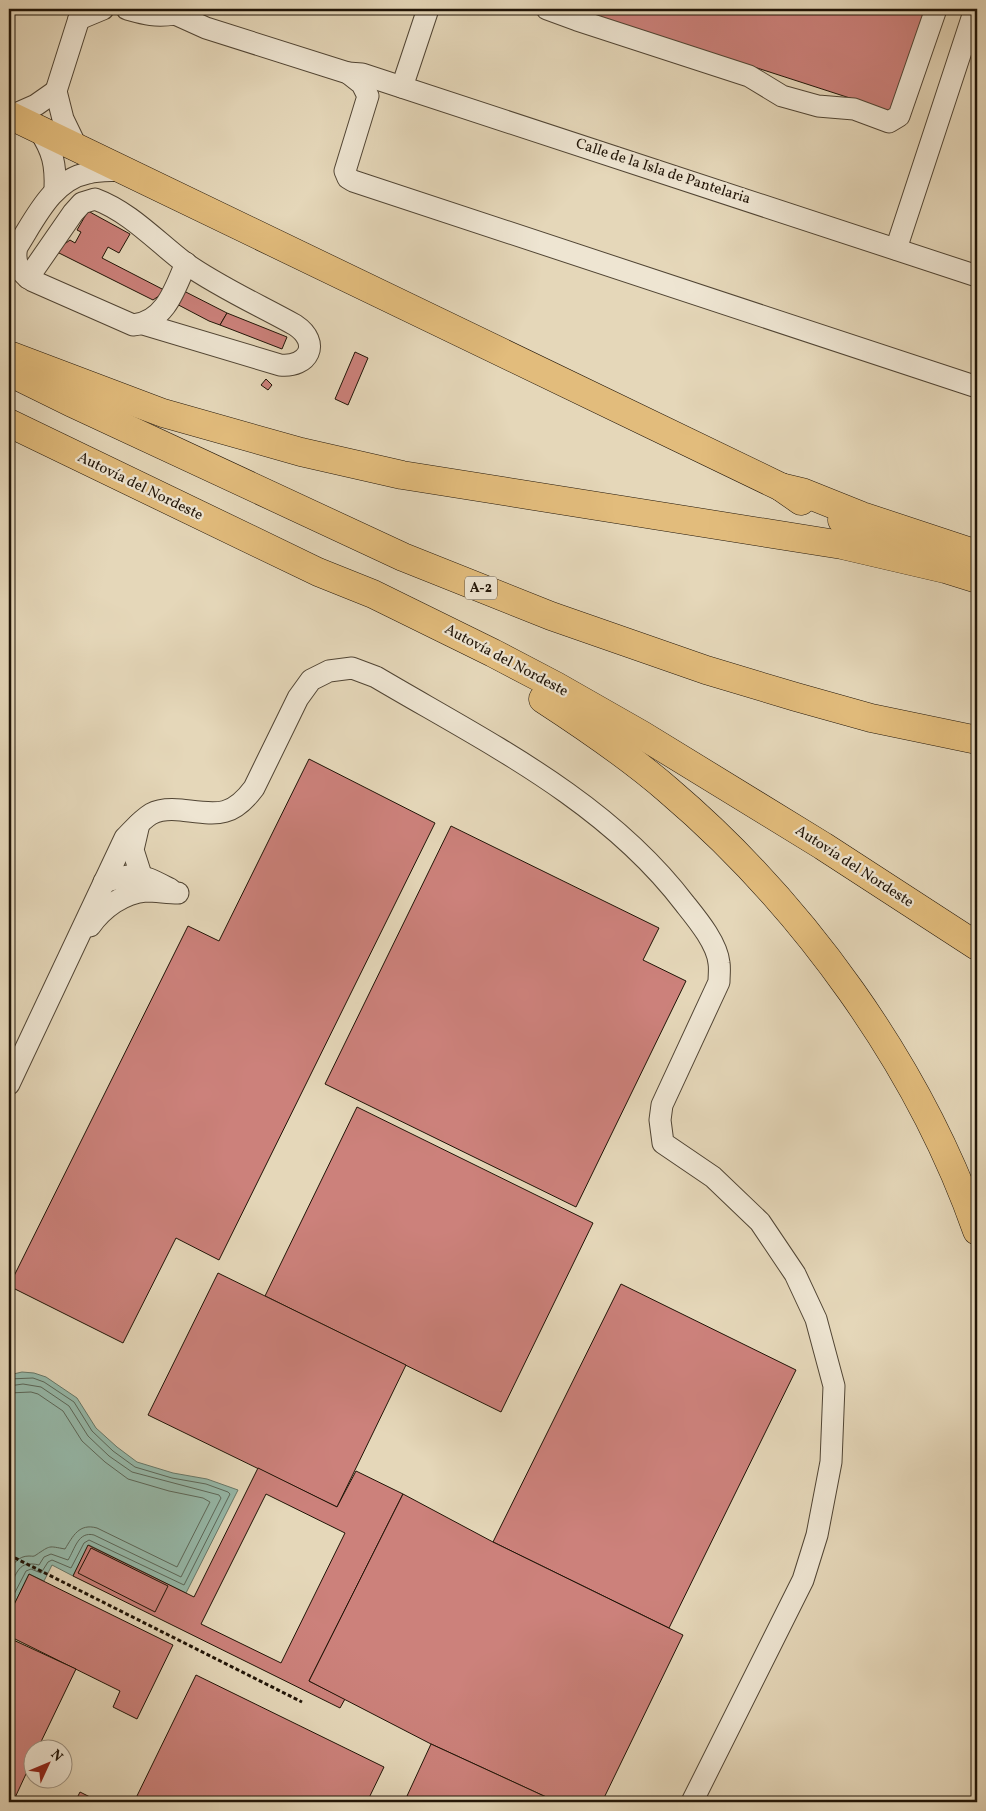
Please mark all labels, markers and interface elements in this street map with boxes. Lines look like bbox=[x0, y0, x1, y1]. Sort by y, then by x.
street label: Calle de la Isla de Pantelaria bbox=[573, 134, 753, 210]
street label: Autovía del Nordeste bbox=[74, 447, 206, 527]
road number: A-2 bbox=[465, 576, 497, 600]
street label: Autovía del Nordeste bbox=[440, 620, 572, 702]
street label: Autovía del Nordeste bbox=[791, 821, 917, 913]
north arrow bbox=[22, 1738, 72, 1788]
text: N bbox=[46, 1746, 67, 1766]

